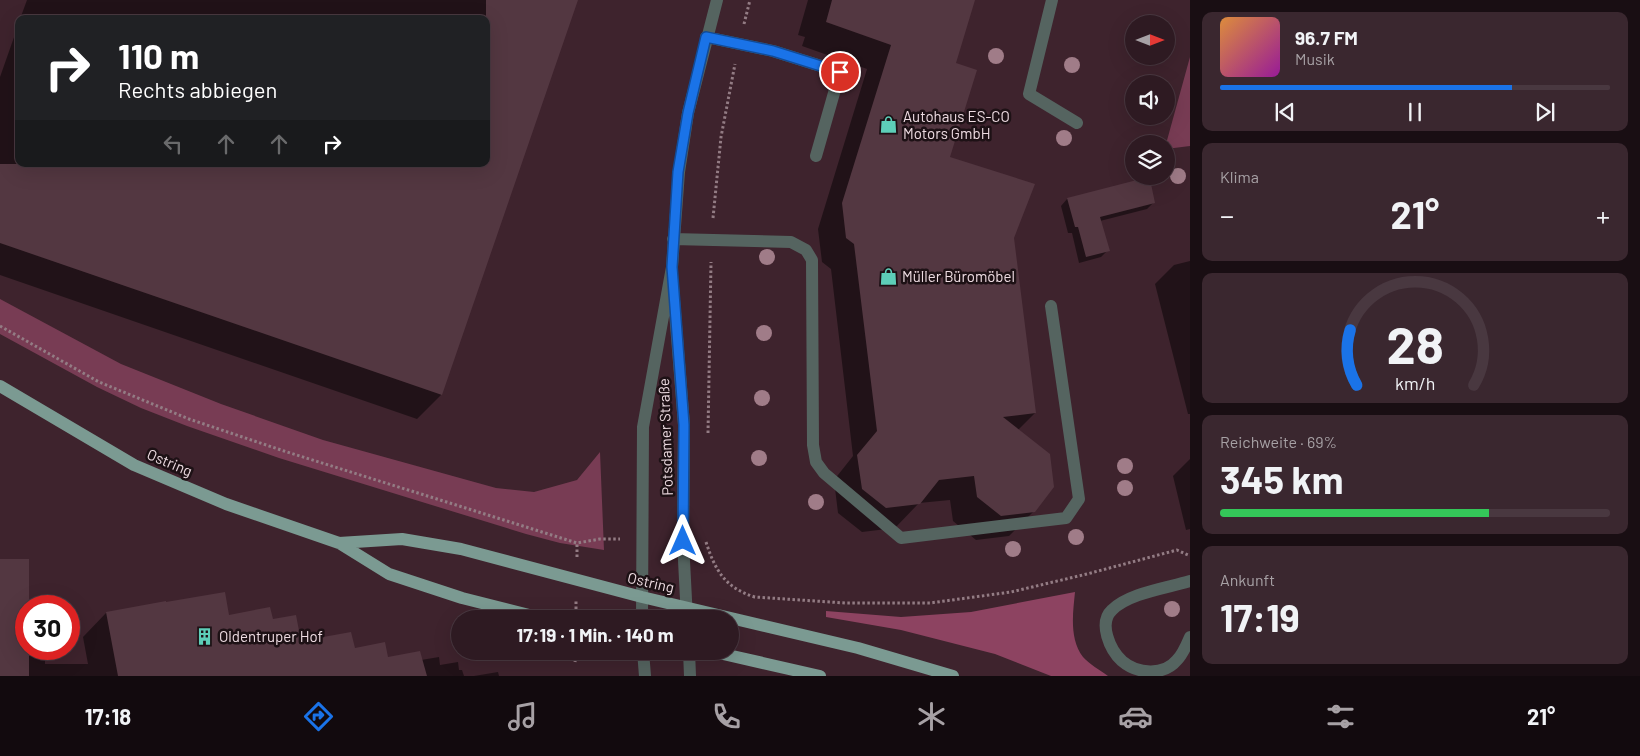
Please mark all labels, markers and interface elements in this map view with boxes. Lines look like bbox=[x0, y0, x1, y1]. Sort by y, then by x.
north arrow bbox=[1125, 15, 1175, 65]
map controls bbox=[1125, 15, 1175, 185]
text: 96.7 FM bbox=[1295, 26, 1358, 49]
text: 110 m bbox=[118, 34, 199, 76]
icon: right bbox=[35, 35, 100, 100]
text: Musik bbox=[1295, 49, 1335, 68]
pin bbox=[819, 51, 861, 93]
icon: arrive bbox=[826, 58, 854, 86]
button: sound bbox=[1125, 75, 1175, 125]
text: Rechts abbiegen bbox=[118, 76, 277, 102]
icon: previous bbox=[1271, 98, 1299, 126]
icon: pause bbox=[1401, 98, 1429, 126]
icon: next bbox=[1531, 98, 1559, 126]
place label: Autohaus ES-CO Motors GmbH bbox=[903, 107, 1010, 142]
shop icon: Autohaus ES-CO Motors GmbH bbox=[879, 115, 899, 135]
icon: left bbox=[159, 130, 187, 158]
icon: ahead bbox=[212, 130, 240, 158]
icon: ahead bbox=[265, 130, 293, 158]
icon: right bbox=[318, 130, 346, 158]
button: layers bbox=[1125, 135, 1175, 185]
text: Klima bbox=[1220, 167, 1259, 186]
text: 21° bbox=[1391, 191, 1439, 237]
text: − bbox=[1220, 198, 1234, 232]
text: + bbox=[1596, 198, 1610, 232]
shop icon: Müller Büromöbel bbox=[878, 266, 898, 286]
place label: Müller Büromöbel bbox=[902, 267, 1015, 285]
text: 28 bbox=[1386, 312, 1444, 374]
text: km/h bbox=[1395, 372, 1435, 394]
street label: Potsdamer Straße bbox=[654, 378, 676, 496]
text: Reichweite · 69% bbox=[1220, 432, 1337, 451]
street label: Ostring bbox=[145, 444, 195, 480]
text: 345 km bbox=[1220, 456, 1344, 502]
position arrow bbox=[656, 514, 708, 566]
street label: Ostring bbox=[626, 568, 676, 596]
text: Ankunft bbox=[1220, 570, 1275, 589]
text: 17:19 bbox=[1220, 594, 1300, 640]
speed limit sign: 30 bbox=[15, 595, 80, 660]
text: 17:19 · 1 Min. · 140 m bbox=[516, 623, 674, 646]
building icon: Oldentruper Hof bbox=[195, 626, 215, 646]
place label: Oldentruper Hof bbox=[219, 627, 323, 645]
icon: directions bbox=[301, 699, 336, 734]
icon: music bbox=[505, 699, 540, 734]
icon: phone bbox=[709, 699, 744, 734]
icon: climate bbox=[914, 699, 949, 734]
icon: car bbox=[1118, 699, 1153, 734]
icon: filters bbox=[1323, 699, 1358, 734]
text: 17:18 bbox=[85, 703, 131, 729]
text: 21° bbox=[1527, 703, 1555, 729]

